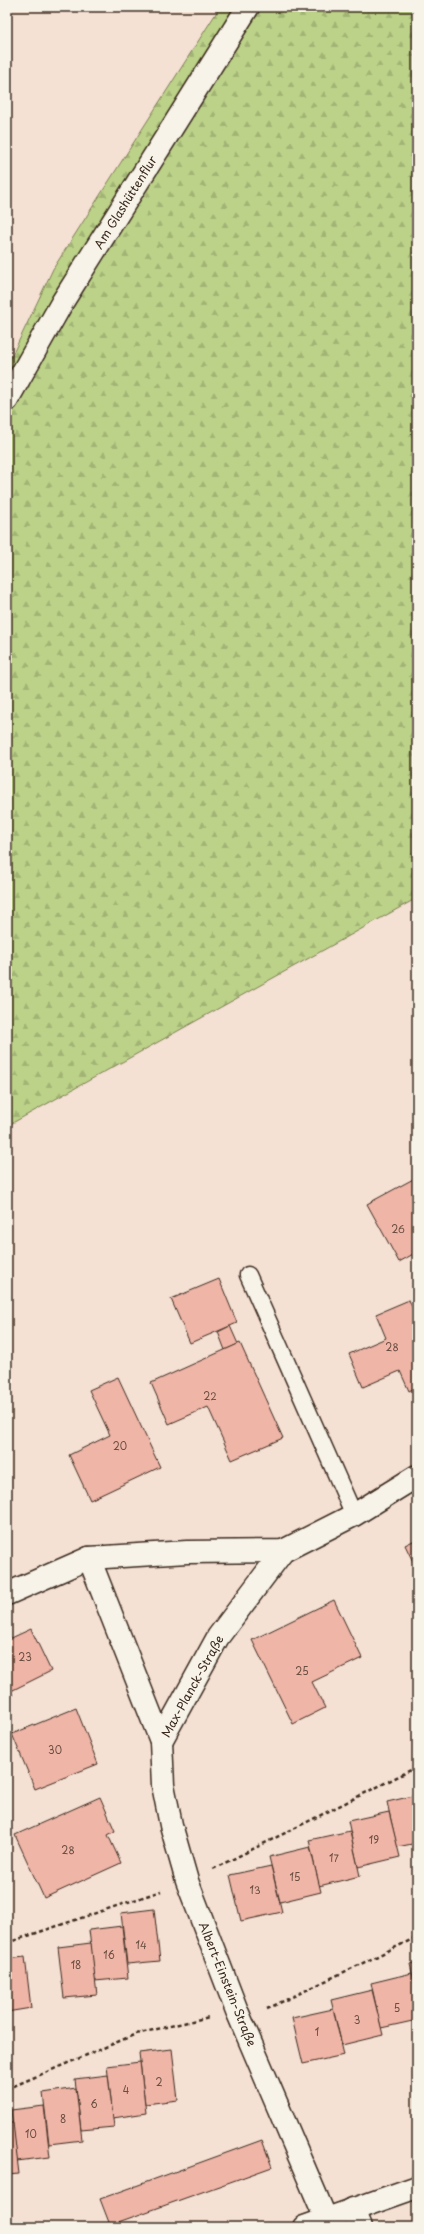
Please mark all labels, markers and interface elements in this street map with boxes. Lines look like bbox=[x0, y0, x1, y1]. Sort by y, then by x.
street label: Am Glashüttenflur bbox=[89, 152, 161, 252]
house number: 26 bbox=[391, 1221, 405, 1236]
house number: 28 bbox=[385, 1339, 399, 1354]
house number: 22 bbox=[203, 1388, 217, 1403]
house number: 20 bbox=[113, 1438, 127, 1453]
street label: Max-Planck-Straße bbox=[156, 1632, 228, 1740]
house number: 23 bbox=[18, 1649, 32, 1664]
house number: 25 bbox=[295, 1663, 309, 1678]
house number: 30 bbox=[48, 1742, 62, 1757]
house number: 19 bbox=[369, 1832, 379, 1847]
house number: 28 bbox=[61, 1842, 75, 1857]
house number: 17 bbox=[329, 1850, 340, 1865]
house number: 15 bbox=[290, 1869, 300, 1884]
house number: 13 bbox=[249, 1882, 261, 1897]
street label: Albert-Einstein-Straße bbox=[195, 1919, 261, 2049]
house number: 14 bbox=[135, 1937, 147, 1952]
house number: 16 bbox=[103, 1947, 115, 1962]
house number: 18 bbox=[71, 1957, 81, 1972]
house number: 5 bbox=[394, 2000, 400, 2015]
house number: 3 bbox=[354, 2012, 360, 2027]
house number: 1 bbox=[315, 2024, 319, 2039]
house number: 2 bbox=[155, 2074, 163, 2089]
house number: 4 bbox=[123, 2082, 130, 2097]
house number: 6 bbox=[90, 2096, 98, 2111]
house number: 8 bbox=[60, 2111, 66, 2126]
house number: 10 bbox=[25, 2126, 37, 2141]

